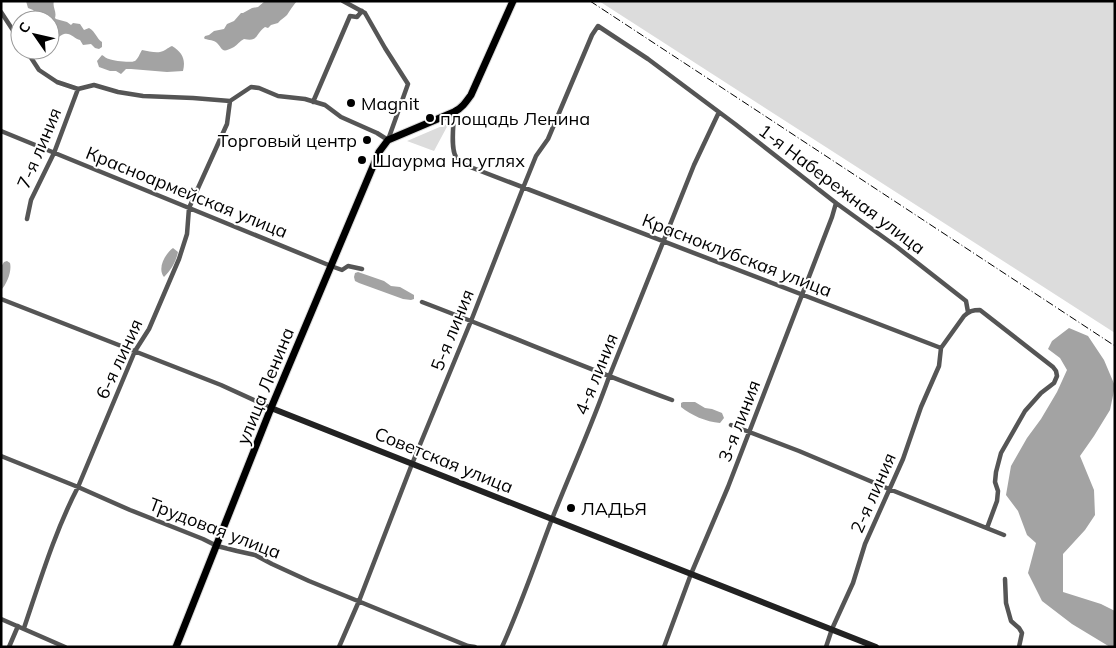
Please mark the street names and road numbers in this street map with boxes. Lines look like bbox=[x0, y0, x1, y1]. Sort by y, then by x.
street label: 7-я линия bbox=[12, 104, 66, 192]
street label: 1-я Набережная улица bbox=[754, 119, 930, 259]
street label: Красноармейская улица bbox=[83, 141, 291, 243]
street label: Красноклубская улица bbox=[639, 208, 835, 302]
street label: 5-я линия bbox=[425, 286, 479, 374]
street label: 6-я линия bbox=[90, 315, 148, 403]
street label: улица Ленина bbox=[231, 324, 299, 448]
street label: 4-я линия bbox=[569, 330, 623, 418]
street label: 3-я линия bbox=[713, 377, 765, 465]
street label: Советская улица bbox=[371, 422, 517, 498]
street label: 2-я линия bbox=[845, 449, 901, 537]
street label: Трудовая улица bbox=[146, 492, 284, 564]

